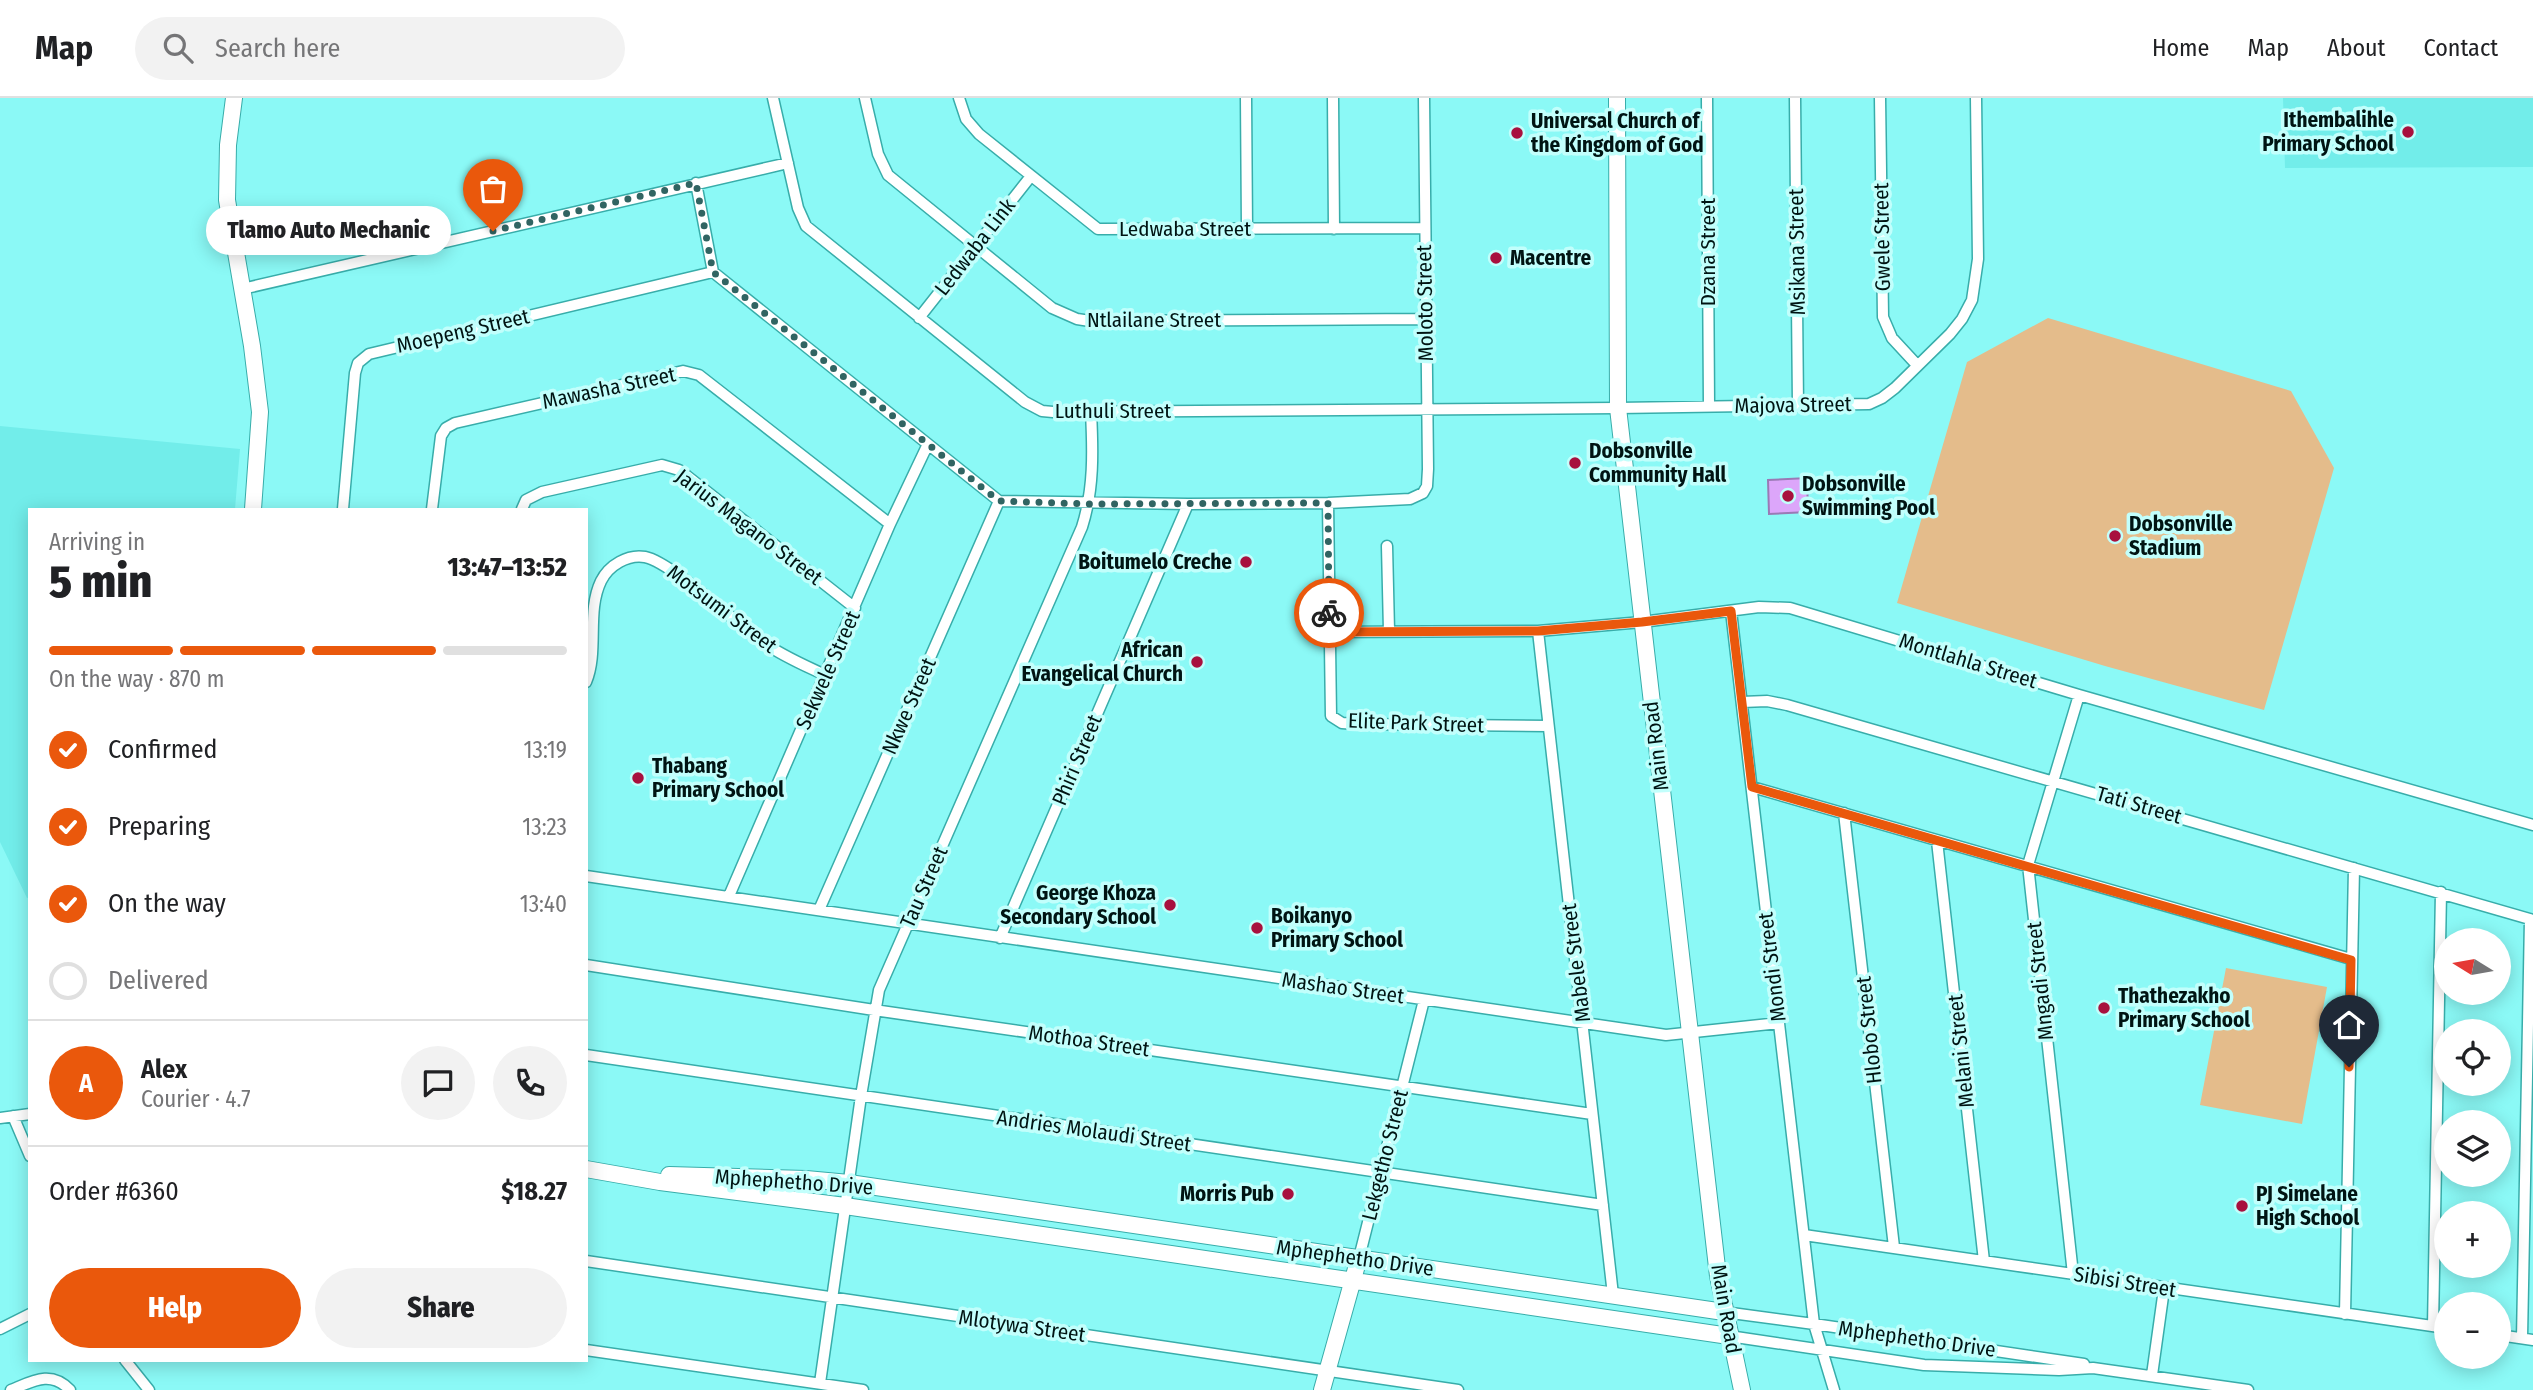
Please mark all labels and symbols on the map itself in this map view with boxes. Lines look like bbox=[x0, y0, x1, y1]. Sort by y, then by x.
place label: Ithembalihle Primary School bbox=[2262, 107, 2394, 157]
place label: Universal Church of the Kingdom of God bbox=[1531, 108, 1704, 158]
marker: Ithembalihle Primary School bbox=[2400, 124, 2416, 140]
marker: Universal Church of the Kingdom of God bbox=[1509, 125, 1525, 141]
pin bbox=[463, 159, 523, 231]
street label: Gwele Street bbox=[1868, 182, 1896, 291]
street label: Msikana Street bbox=[1783, 188, 1811, 316]
street label: Ledwaba Link bbox=[929, 193, 1021, 301]
street label: Dzana Street bbox=[1695, 198, 1721, 306]
callout: Tlamo Auto Mechanic bbox=[206, 206, 451, 256]
street label: Ledwaba Street bbox=[1119, 216, 1251, 242]
street label: Moloto Street bbox=[1411, 244, 1439, 362]
place label: Macentre bbox=[1510, 245, 1591, 271]
marker: Macentre bbox=[1488, 250, 1504, 266]
street label: Moepeng Street bbox=[394, 303, 532, 359]
street label: Ntlailane Street bbox=[1087, 307, 1221, 333]
street label: Mawasha Street bbox=[540, 361, 678, 415]
street label: Majova Street bbox=[1734, 391, 1852, 419]
street label: Luthuli Street bbox=[1055, 398, 1171, 424]
place label: Dobsonville Community Hall bbox=[1589, 438, 1726, 488]
marker: Dobsonville Community Hall bbox=[1567, 455, 1583, 471]
street label: Jarius Magano Street bbox=[670, 463, 828, 591]
place label: Dobsonville Swimming Pool bbox=[1802, 471, 1935, 521]
marker: Dobsonville Swimming Pool bbox=[1780, 488, 1796, 504]
place label: Dobsonville Stadium bbox=[2129, 511, 2233, 561]
marker: Dobsonville Stadium bbox=[2107, 528, 2123, 544]
place label: Boitumelo Creche bbox=[1078, 549, 1232, 575]
marker: Boitumelo Creche bbox=[1238, 554, 1254, 570]
street label: Motsumi Street bbox=[662, 559, 782, 659]
courier bbox=[1294, 578, 1364, 648]
street label: Sekwele Street bbox=[790, 607, 866, 733]
street label: Montlahla Street bbox=[1896, 628, 2040, 694]
place label: African Evangelical Church bbox=[1022, 637, 1183, 687]
street label: Nkwe Street bbox=[876, 653, 942, 758]
marker: African Evangelical Church bbox=[1189, 654, 1205, 670]
street label: Main Road bbox=[1638, 700, 1674, 792]
street label: Elite Park Street bbox=[1347, 708, 1485, 738]
street label: Phiri Street bbox=[1046, 711, 1108, 809]
place label: Thabang Primary School bbox=[652, 753, 784, 803]
marker: Thabang Primary School bbox=[630, 770, 646, 786]
street label: Tati Street bbox=[2093, 780, 2185, 830]
street label: Tau Street bbox=[895, 842, 954, 932]
place label: George Khoza Secondary School bbox=[1000, 880, 1156, 930]
marker: George Khoza Secondary School bbox=[1162, 897, 1178, 913]
street label: Mabele Street bbox=[1556, 902, 1596, 1024]
place label: Boikanyo Primary School bbox=[1271, 903, 1403, 953]
street label: Mondi Street bbox=[1752, 911, 1792, 1023]
marker: Boikanyo Primary School bbox=[1249, 920, 1265, 936]
street label: Mngadi Street bbox=[2021, 920, 2059, 1041]
north arrow bbox=[2434, 928, 2511, 1004]
street label: Mashao Street bbox=[1280, 967, 1406, 1009]
street label: Hlobo Street bbox=[1850, 975, 1888, 1085]
place label: Thathezakho Primary School bbox=[2118, 983, 2250, 1033]
street label: Melani Street bbox=[1942, 993, 1980, 1109]
pin bbox=[2319, 995, 2379, 1067]
marker: Thathezakho Primary School bbox=[2096, 1000, 2112, 1016]
street label: Mothoa Street bbox=[1027, 1020, 1151, 1062]
street label: Lekgetho Street bbox=[1356, 1087, 1414, 1223]
street label: Andries Molaudi Street bbox=[995, 1104, 1193, 1158]
street label: Mphephetho Drive bbox=[714, 1164, 874, 1200]
place label: Morris Pub bbox=[1180, 1181, 1274, 1207]
place label: PJ Simelane High School bbox=[2256, 1181, 2359, 1231]
marker: Morris Pub bbox=[1280, 1186, 1296, 1202]
marker: PJ Simelane High School bbox=[2234, 1198, 2250, 1214]
street label: Mphephetho Drive bbox=[1275, 1234, 1435, 1282]
street label: Sibisi Street bbox=[2072, 1261, 2178, 1303]
street label: Main Road bbox=[1705, 1262, 1747, 1356]
street label: Mlotywa Street bbox=[957, 1304, 1087, 1348]
street label: Mphephetho Drive bbox=[1837, 1315, 1997, 1363]

